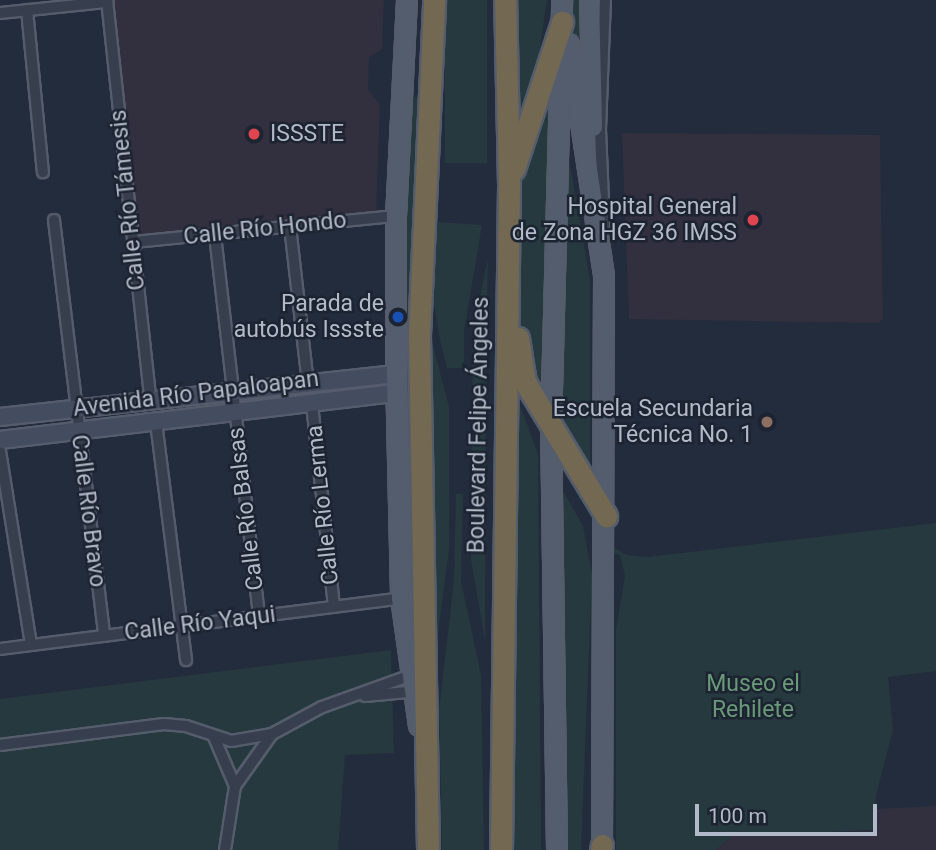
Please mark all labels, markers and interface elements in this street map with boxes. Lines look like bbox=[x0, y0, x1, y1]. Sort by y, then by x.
street label: Calle Río Támesis bbox=[105, 108, 151, 292]
place label: ISSSTE bbox=[270, 120, 344, 148]
marker: ISSSTE bbox=[244, 124, 264, 144]
place label: Hospital General de Zona HGZ 36 IMSS bbox=[512, 193, 737, 247]
street label: Calle Río Hondo bbox=[182, 207, 348, 251]
marker: Hospital General de Zona HGZ 36 IMSS bbox=[743, 210, 763, 230]
place label: Parada de autobús Issste bbox=[234, 290, 384, 344]
street label: Boulevard Felipe Ángeles bbox=[463, 296, 495, 554]
marker: Parada de autobús Issste bbox=[390, 309, 406, 325]
street label: Avenida Río Papaloapan bbox=[72, 365, 320, 423]
place label: Escuela Secundaria Técnica No. 1 bbox=[553, 395, 753, 449]
marker: Escuela Secundaria Técnica No. 1 bbox=[759, 414, 775, 430]
street label: Calle Río Lerma bbox=[301, 424, 345, 586]
street label: Calle Río Balsas bbox=[222, 426, 270, 592]
street label: Calle Río Bravo bbox=[65, 433, 111, 589]
street label: Calle Río Yaqui bbox=[123, 601, 277, 647]
park label: Museo el Rehilete bbox=[706, 670, 800, 724]
scale bar bbox=[698, 790, 880, 834]
text: 100 m bbox=[708, 804, 767, 828]

